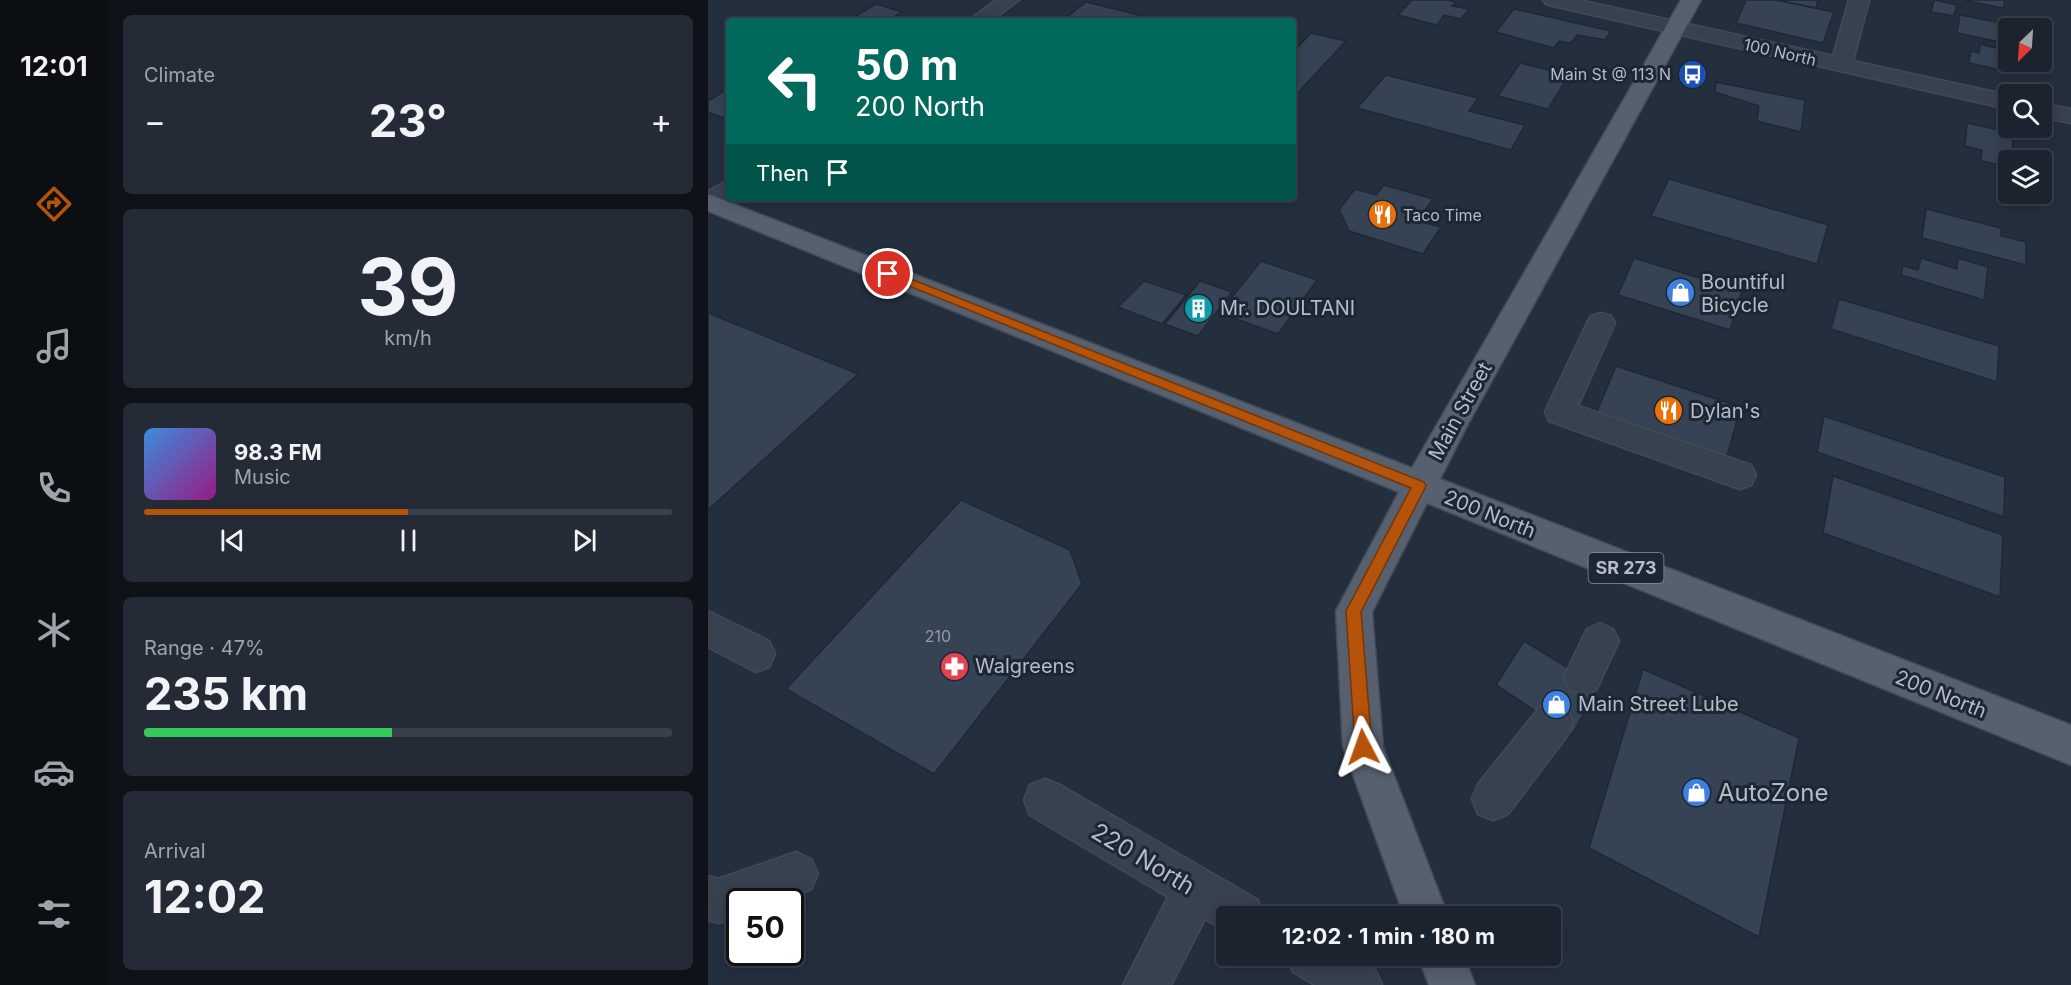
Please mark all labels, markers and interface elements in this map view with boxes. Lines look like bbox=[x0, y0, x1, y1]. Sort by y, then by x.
north arrow bbox=[1998, 18, 2052, 72]
map controls bbox=[1998, 18, 2052, 204]
street label: 100 North bbox=[1742, 34, 1818, 70]
text: 50 m bbox=[855, 39, 958, 90]
icon: left bbox=[756, 42, 834, 120]
text: 12:01 bbox=[20, 50, 88, 83]
bus stop icon: Main St @ 113 N bbox=[1676, 58, 1708, 90]
text: Climate bbox=[144, 63, 215, 87]
place label: Main St @ 113 N bbox=[1550, 64, 1671, 84]
button: search bbox=[1998, 84, 2052, 138]
text: 200 North bbox=[855, 90, 985, 123]
text: 23° bbox=[369, 93, 447, 148]
text: − bbox=[144, 101, 166, 141]
text: + bbox=[650, 101, 672, 141]
button: layers bbox=[1998, 150, 2052, 204]
icon: arrive bbox=[821, 156, 854, 189]
text: Then bbox=[756, 160, 809, 186]
icon: directions bbox=[33, 183, 75, 225]
restaurant icon: Taco Time bbox=[1366, 199, 1398, 231]
place label: Taco Time bbox=[1403, 205, 1482, 225]
text: 39 bbox=[357, 239, 459, 334]
pin bbox=[862, 248, 913, 299]
icon: arrive bbox=[871, 257, 904, 290]
place label: Bountiful Bicycle bbox=[1701, 270, 1785, 317]
shop icon: Bountiful Bicycle bbox=[1664, 277, 1696, 309]
building icon: Mr. DOULTANI bbox=[1183, 292, 1215, 324]
place label: Mr. DOULTANI bbox=[1220, 296, 1355, 320]
icon: music bbox=[33, 325, 75, 367]
text: km/h bbox=[384, 326, 432, 350]
street label: Main Street bbox=[1423, 358, 1497, 464]
restaurant icon: Dylan's bbox=[1653, 395, 1685, 427]
place label: Dylan's bbox=[1690, 399, 1760, 423]
text: 98.3 FM bbox=[234, 439, 322, 465]
text: Music bbox=[234, 465, 291, 489]
icon: phone bbox=[33, 467, 75, 509]
street label: 200 North bbox=[1441, 485, 1539, 543]
icon: previous bbox=[216, 524, 249, 557]
icon: pause bbox=[392, 524, 425, 557]
icon: next bbox=[568, 524, 601, 557]
road number: SR 273 bbox=[1588, 553, 1664, 583]
icon: climate bbox=[33, 609, 75, 651]
house number: 210 bbox=[925, 626, 951, 646]
text: Range · 47% bbox=[144, 636, 265, 660]
pharmacy icon: Walgreens bbox=[938, 650, 970, 682]
place label: Walgreens bbox=[975, 654, 1075, 678]
street label: 200 North bbox=[1892, 665, 1990, 723]
text: 235 km bbox=[144, 666, 308, 721]
shop icon: Main Street Lube bbox=[1541, 688, 1573, 720]
place label: Main Street Lube bbox=[1578, 692, 1739, 716]
position arrow bbox=[1331, 715, 1395, 779]
icon: car bbox=[33, 751, 75, 793]
shop icon: AutoZone bbox=[1681, 777, 1713, 809]
place label: AutoZone bbox=[1718, 778, 1828, 807]
street label: 220 North bbox=[1086, 817, 1200, 901]
text: Arrival bbox=[144, 839, 206, 863]
text: 12:02 bbox=[144, 869, 265, 924]
speed limit sign: 50 bbox=[726, 888, 804, 966]
icon: filters bbox=[33, 893, 75, 935]
text: 12:02 · 1 min · 180 m bbox=[1282, 923, 1495, 949]

